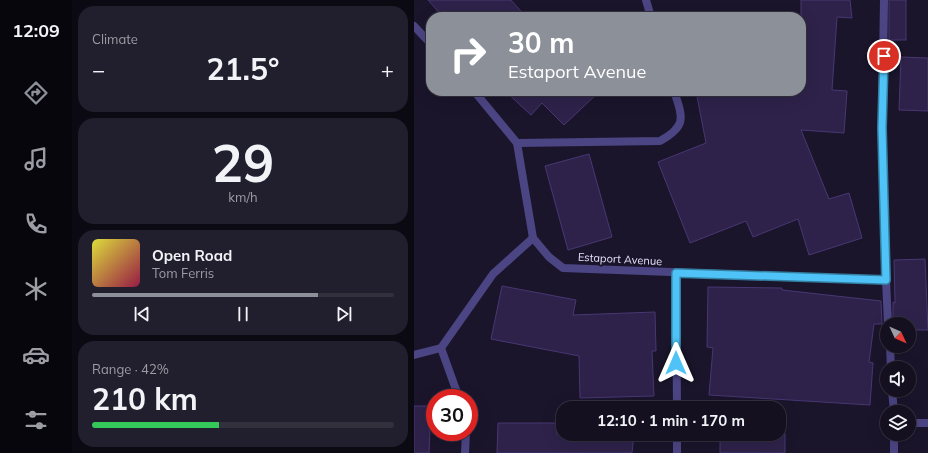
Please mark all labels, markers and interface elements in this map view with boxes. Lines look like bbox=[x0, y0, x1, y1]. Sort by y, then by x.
text: 12:09 bbox=[12, 19, 60, 42]
text: 30 m bbox=[508, 25, 574, 60]
icon: right bbox=[442, 28, 494, 80]
text: Climate bbox=[92, 31, 138, 47]
pin bbox=[867, 39, 901, 73]
icon: arrive bbox=[873, 45, 895, 67]
text: 21.5° bbox=[207, 50, 279, 88]
text: − bbox=[92, 56, 105, 84]
text: + bbox=[381, 56, 394, 84]
text: Estaport Avenue bbox=[508, 60, 646, 83]
icon: directions bbox=[22, 79, 50, 107]
text: 29 bbox=[212, 130, 274, 195]
icon: music bbox=[22, 145, 50, 173]
text: km/h bbox=[228, 189, 258, 205]
icon: phone bbox=[22, 210, 50, 238]
text: Open Road bbox=[152, 246, 232, 265]
street label: Estaport Avenue bbox=[577, 250, 663, 268]
text: Tom Ferris bbox=[152, 265, 214, 281]
icon: climate bbox=[22, 275, 50, 303]
icon: previous bbox=[131, 303, 153, 325]
icon: pause bbox=[232, 303, 254, 325]
icon: next bbox=[333, 303, 355, 325]
north arrow bbox=[880, 317, 916, 353]
map controls bbox=[880, 317, 916, 441]
icon: car bbox=[22, 341, 50, 369]
position arrow bbox=[655, 342, 697, 384]
text: Range · 42% bbox=[92, 361, 169, 377]
button: sound bbox=[880, 361, 916, 397]
text: 210 km bbox=[92, 380, 198, 418]
speed limit sign: 30 bbox=[426, 389, 478, 441]
button: layers bbox=[880, 405, 916, 441]
icon: filters bbox=[22, 406, 50, 434]
text: 12:10 · 1 min · 170 m bbox=[597, 411, 745, 430]

